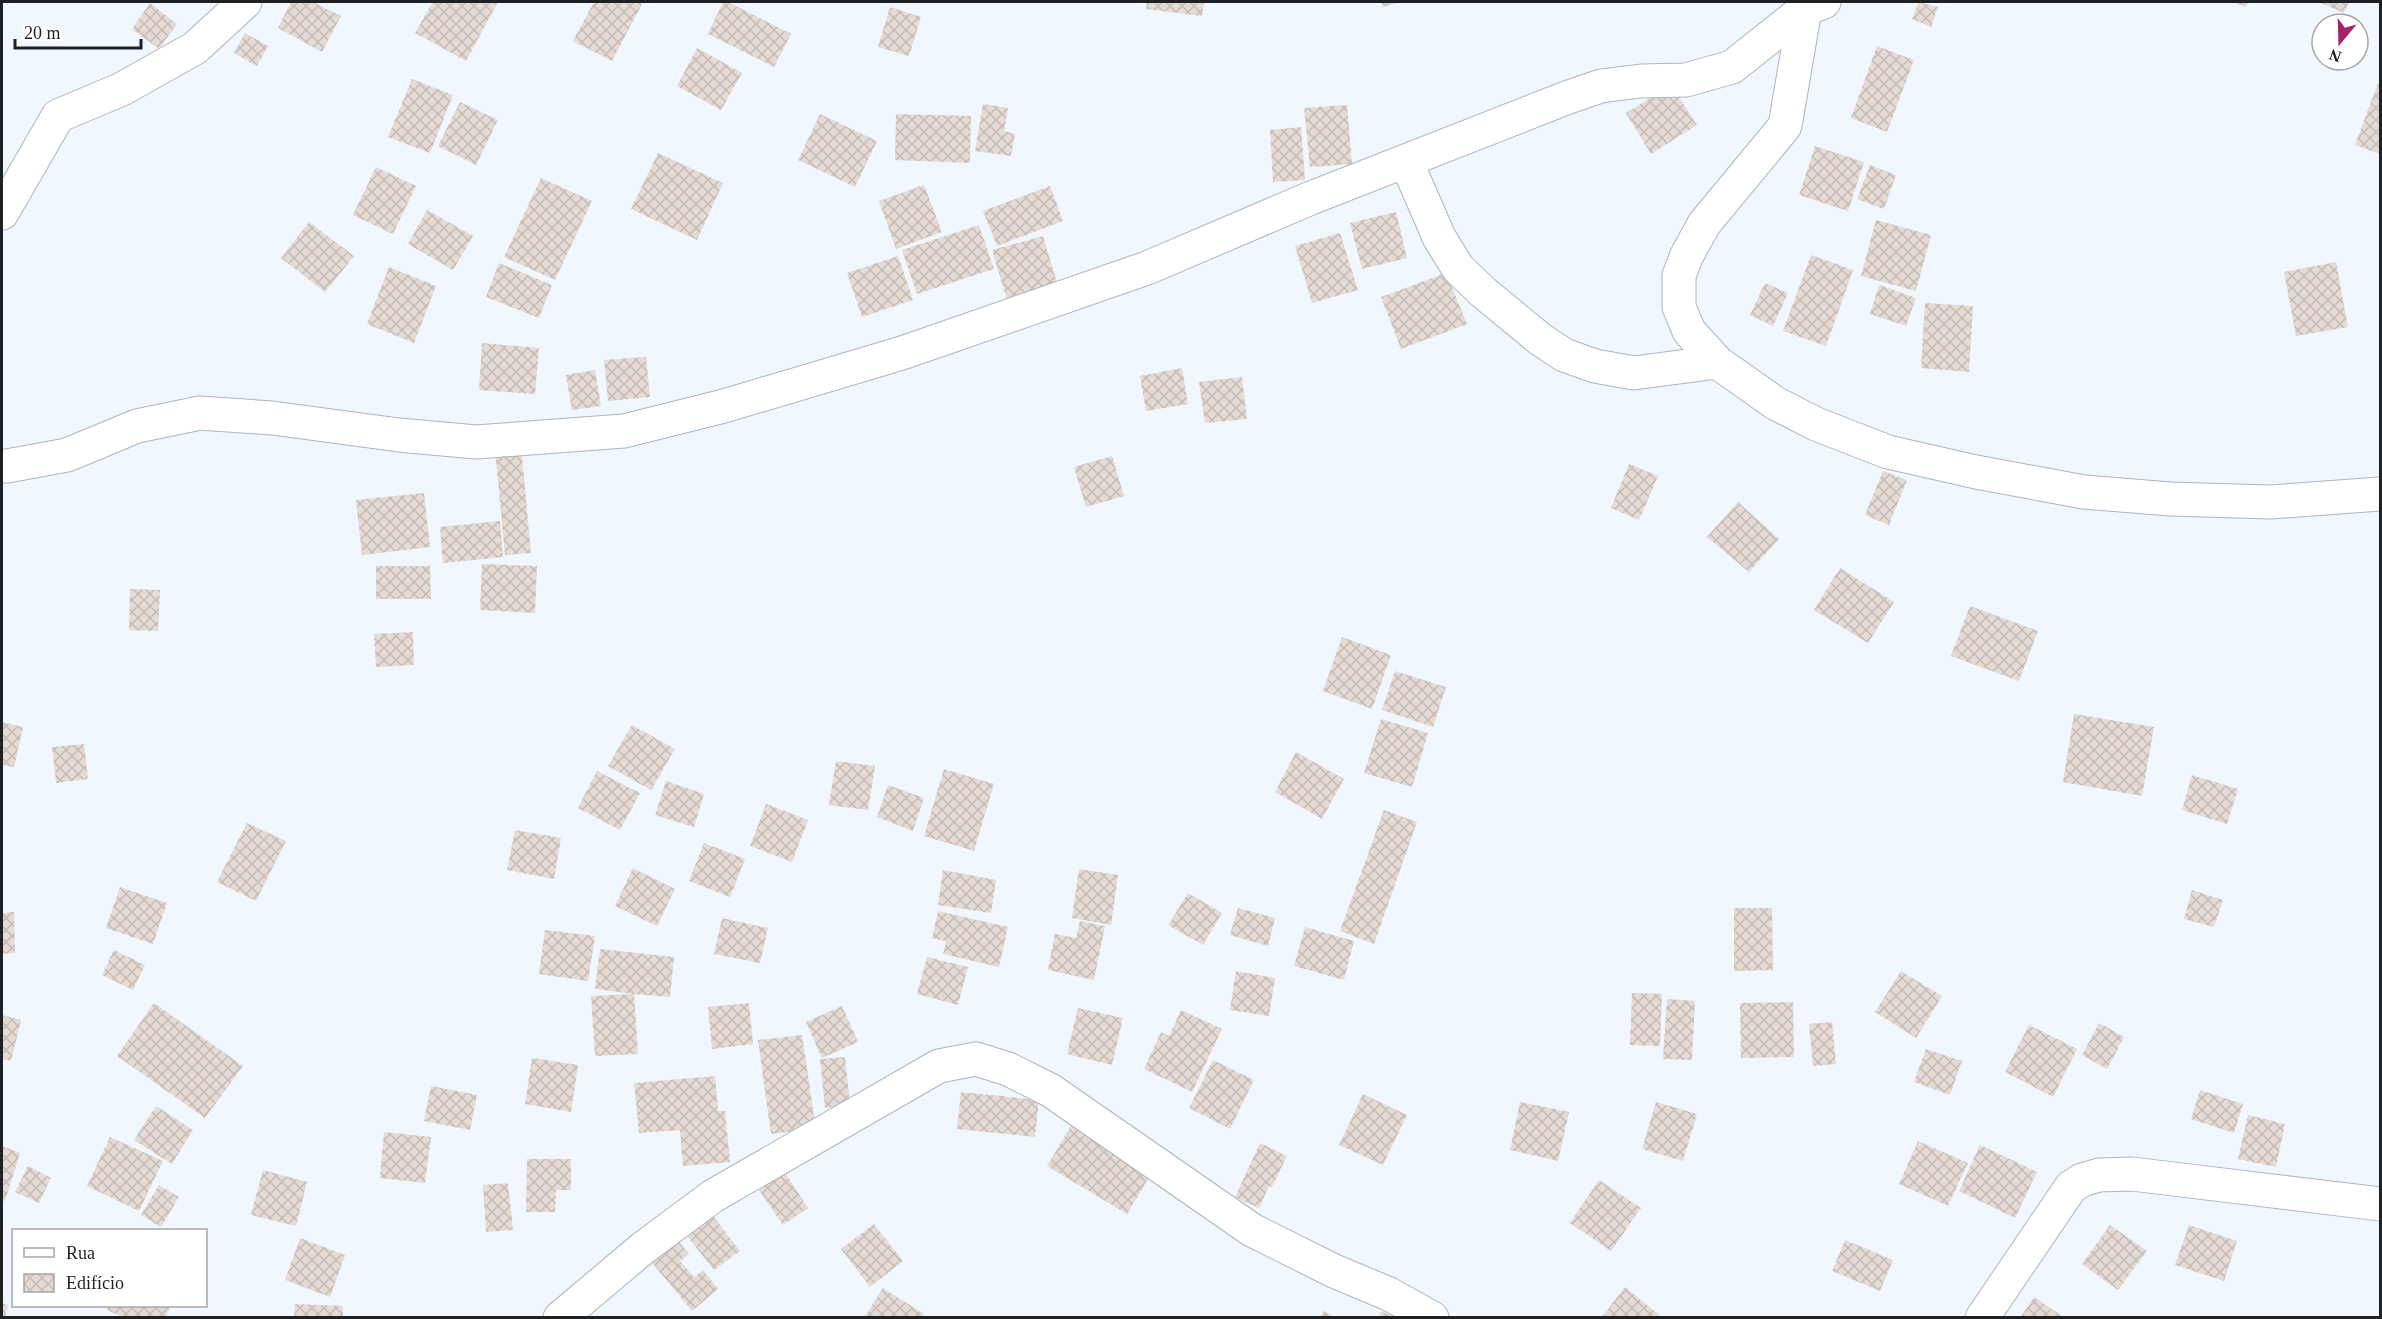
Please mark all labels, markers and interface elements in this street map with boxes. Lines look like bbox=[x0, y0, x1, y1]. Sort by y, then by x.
scale bar bbox=[15, 12, 141, 50]
north arrow bbox=[2310, 12, 2370, 72]
text: 20 m bbox=[24, 23, 61, 43]
text: N bbox=[2327, 46, 2344, 66]
legend bbox=[12, 1229, 207, 1307]
text: Rua bbox=[66, 1243, 95, 1263]
text: Edifício bbox=[66, 1273, 124, 1293]

